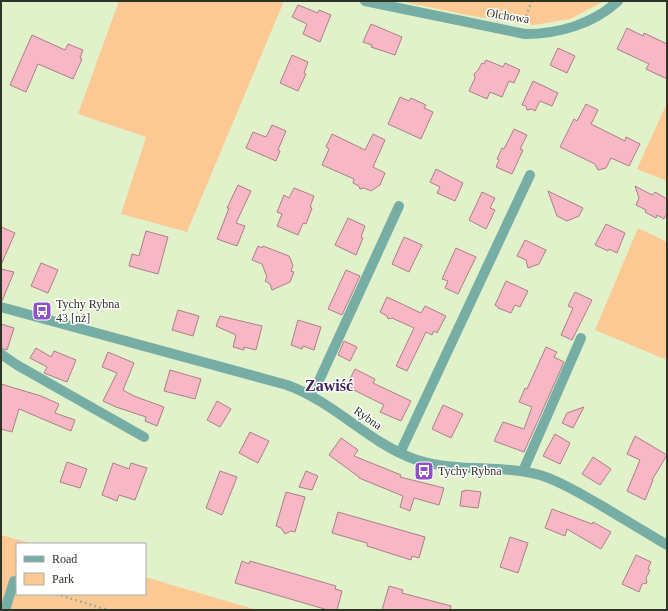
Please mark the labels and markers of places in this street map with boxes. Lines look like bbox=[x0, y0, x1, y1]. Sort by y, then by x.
place label: Tychy Rybna 43 [nż] bbox=[56, 297, 120, 325]
bus stop icon: Tychy Rybna 43 [nż] bbox=[31, 300, 53, 322]
bus stop icon: Tychy Rybna bbox=[413, 460, 435, 482]
place label: Tychy Rybna bbox=[438, 464, 502, 478]

